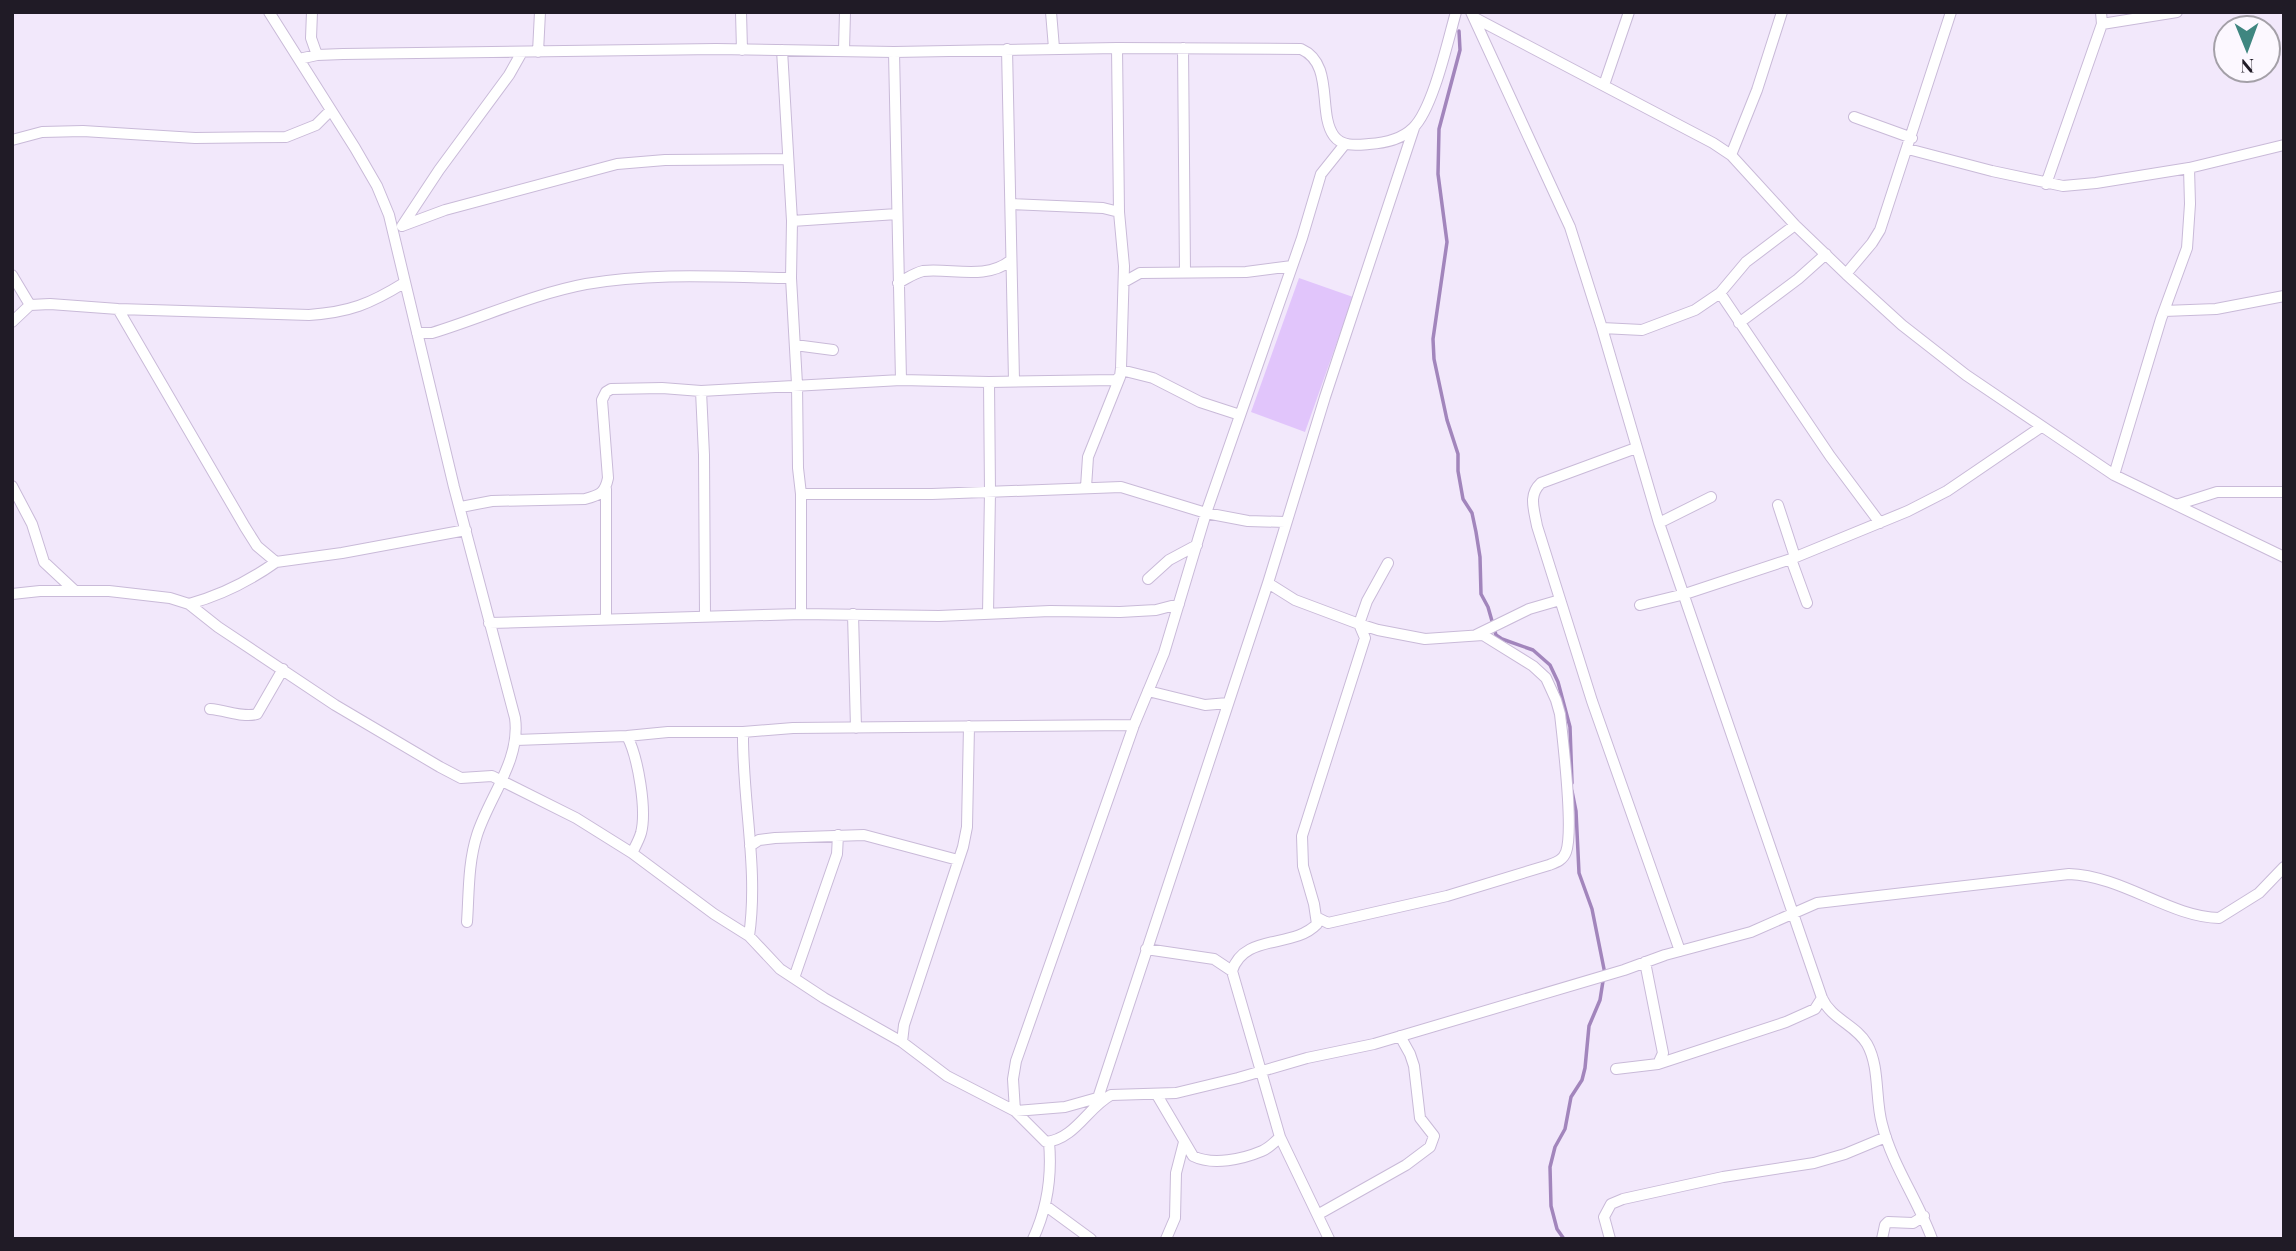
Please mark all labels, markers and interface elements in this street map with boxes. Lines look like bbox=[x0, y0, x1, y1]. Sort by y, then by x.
north arrow bbox=[2212, 14, 2282, 84]
text: N bbox=[2240, 54, 2254, 80]

